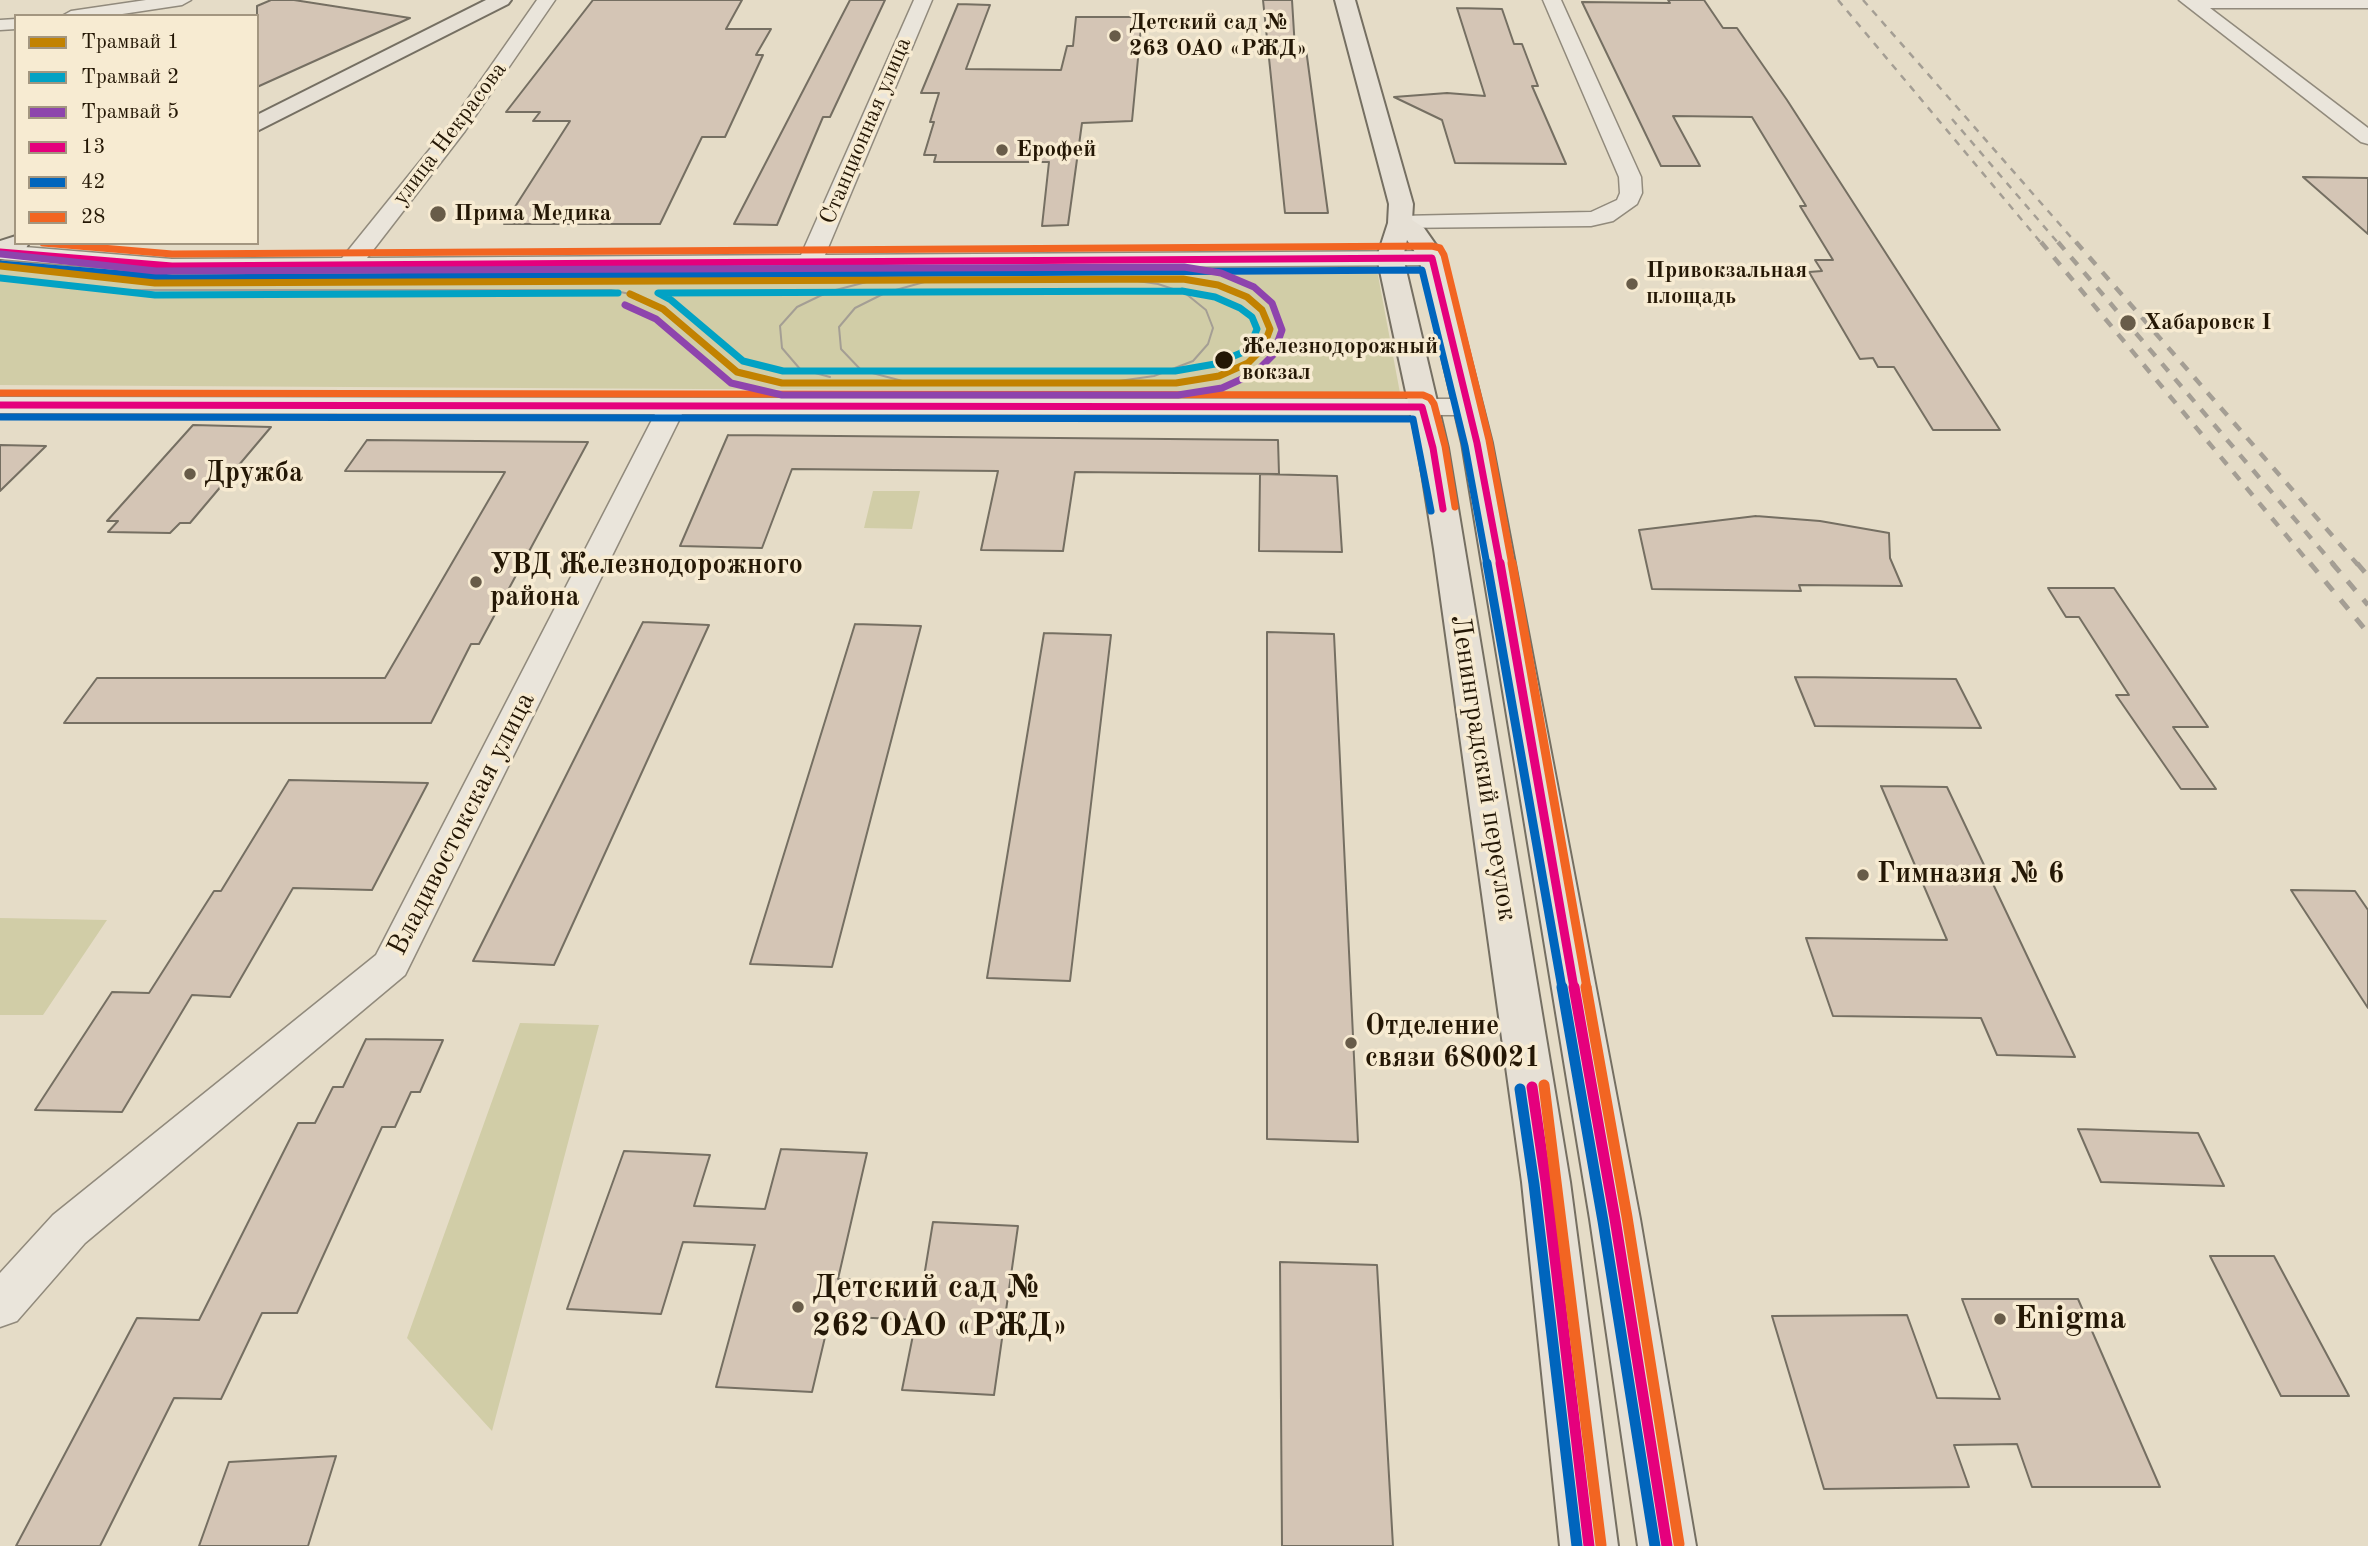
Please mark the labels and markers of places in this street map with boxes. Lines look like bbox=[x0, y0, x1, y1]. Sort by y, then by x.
place label: Детский сад № 263 ОАО «РЖД» bbox=[1129, 9, 1307, 63]
marker: Детский сад № 263 ОАО «РЖД» bbox=[1107, 28, 1123, 44]
place label: Ерофей bbox=[1016, 136, 1096, 164]
marker: Ерофей bbox=[994, 142, 1010, 158]
place label: Прима Медика bbox=[454, 200, 611, 228]
marker: Прима Медика bbox=[428, 204, 448, 224]
place label: Привокзальная площадь bbox=[1646, 257, 1807, 311]
marker: Привокзальная площадь bbox=[1624, 276, 1640, 292]
place label: Хабаровск I bbox=[2144, 309, 2271, 337]
marker: Хабаровск I bbox=[2118, 313, 2138, 333]
place label: Железнодорожный вокзал bbox=[1242, 333, 1438, 387]
marker: Железнодорожный вокзал bbox=[1213, 349, 1235, 371]
place label: Дружба bbox=[204, 457, 303, 491]
marker: Дружба bbox=[182, 466, 198, 482]
place label: УВД Железнодорожного района bbox=[490, 549, 803, 615]
marker: УВД Железнодорожного района bbox=[468, 574, 484, 590]
place label: Гимназия № 6 bbox=[1877, 858, 2064, 892]
marker: Гимназия № 6 bbox=[1855, 867, 1871, 883]
place label: Отделение связи 680021 bbox=[1365, 1010, 1541, 1076]
marker: Отделение связи 680021 bbox=[1343, 1035, 1359, 1051]
place label: Детский сад № 262 ОАО «РЖД» bbox=[812, 1268, 1068, 1346]
marker: Детский сад № 262 ОАО «РЖД» bbox=[790, 1299, 806, 1315]
place label: Enigma bbox=[2014, 1299, 2126, 1339]
marker: Enigma bbox=[1992, 1311, 2008, 1327]

